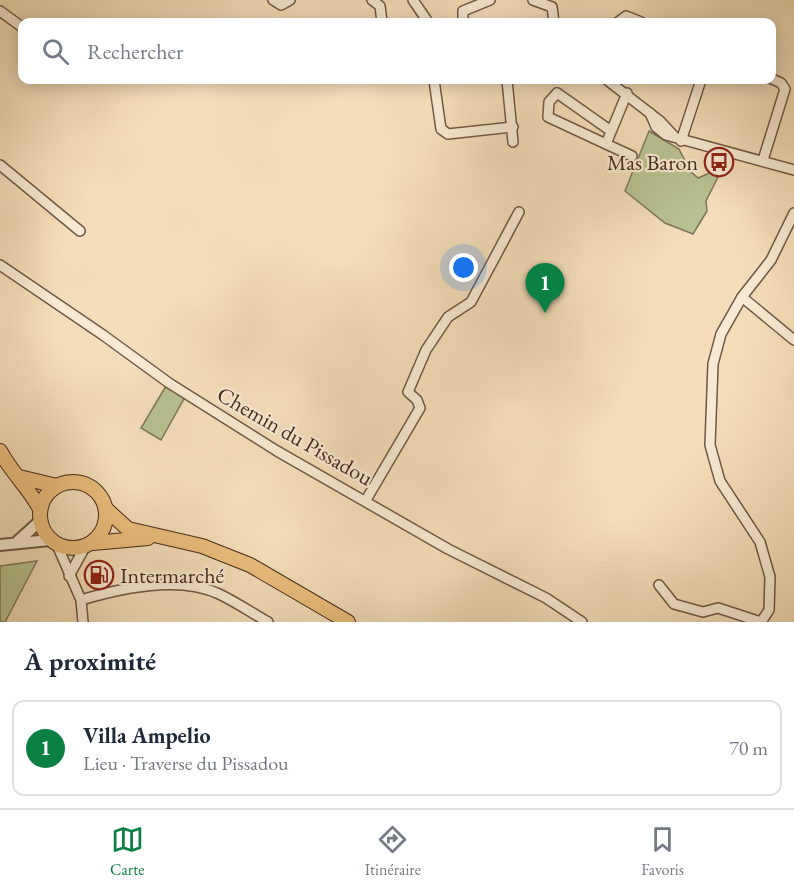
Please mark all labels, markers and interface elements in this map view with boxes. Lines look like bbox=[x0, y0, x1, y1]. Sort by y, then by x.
search box bbox=[18, 18, 776, 84]
icon: search bbox=[39, 35, 72, 68]
text: Rechercher bbox=[87, 37, 183, 66]
bus stop icon: Mas Baron bbox=[703, 146, 735, 178]
place label: Mas Baron bbox=[607, 148, 698, 177]
your location bbox=[449, 253, 478, 282]
pin: 1 bbox=[526, 264, 564, 313]
street label: Chemin du Pissadou bbox=[212, 380, 379, 493]
fuel station icon: Intermarché bbox=[83, 559, 115, 591]
place label: Intermarché bbox=[120, 561, 224, 590]
text: À proximité bbox=[24, 644, 156, 678]
text: Villa Ampelio bbox=[83, 721, 211, 750]
text: 1 bbox=[40, 735, 51, 761]
text: 70 m bbox=[729, 735, 768, 761]
text: Lieu · Traverse du Pissadou bbox=[83, 750, 289, 776]
tab: Carte bbox=[110, 823, 144, 880]
tab: Itinéraire bbox=[365, 823, 421, 880]
tab: Favoris bbox=[641, 823, 684, 880]

